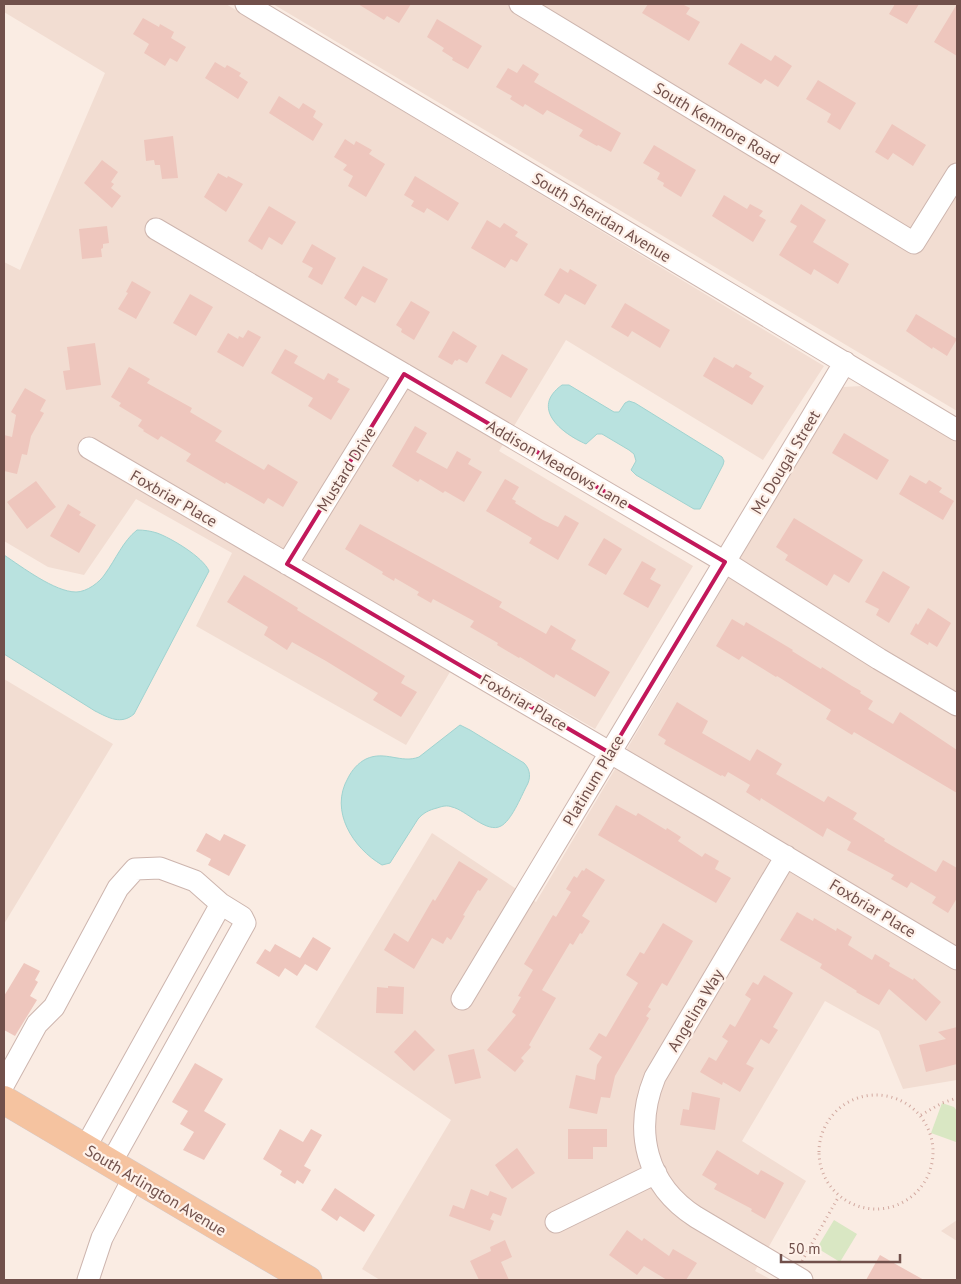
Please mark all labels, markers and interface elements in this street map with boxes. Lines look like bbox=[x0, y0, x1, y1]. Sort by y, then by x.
street label: South Kenmore Road bbox=[650, 78, 784, 168]
street label: South Sheridan Avenue bbox=[529, 168, 675, 266]
street label: Mc Dougal Street bbox=[746, 406, 824, 518]
street label: Addison Meadows Lane bbox=[484, 415, 632, 513]
street label: Mustard Drive bbox=[312, 423, 380, 515]
street label: Foxbriar Place bbox=[127, 465, 221, 531]
street label: Foxbriar Place bbox=[477, 669, 571, 735]
street label: Platinum Place bbox=[558, 731, 628, 829]
street label: Foxbriar Place bbox=[826, 874, 920, 942]
street label: Angelina Way bbox=[663, 965, 728, 1055]
street label: South Arlington Avenue bbox=[82, 1140, 230, 1240]
scale bar bbox=[781, 1232, 900, 1264]
text: 50 m bbox=[788, 1239, 821, 1258]

